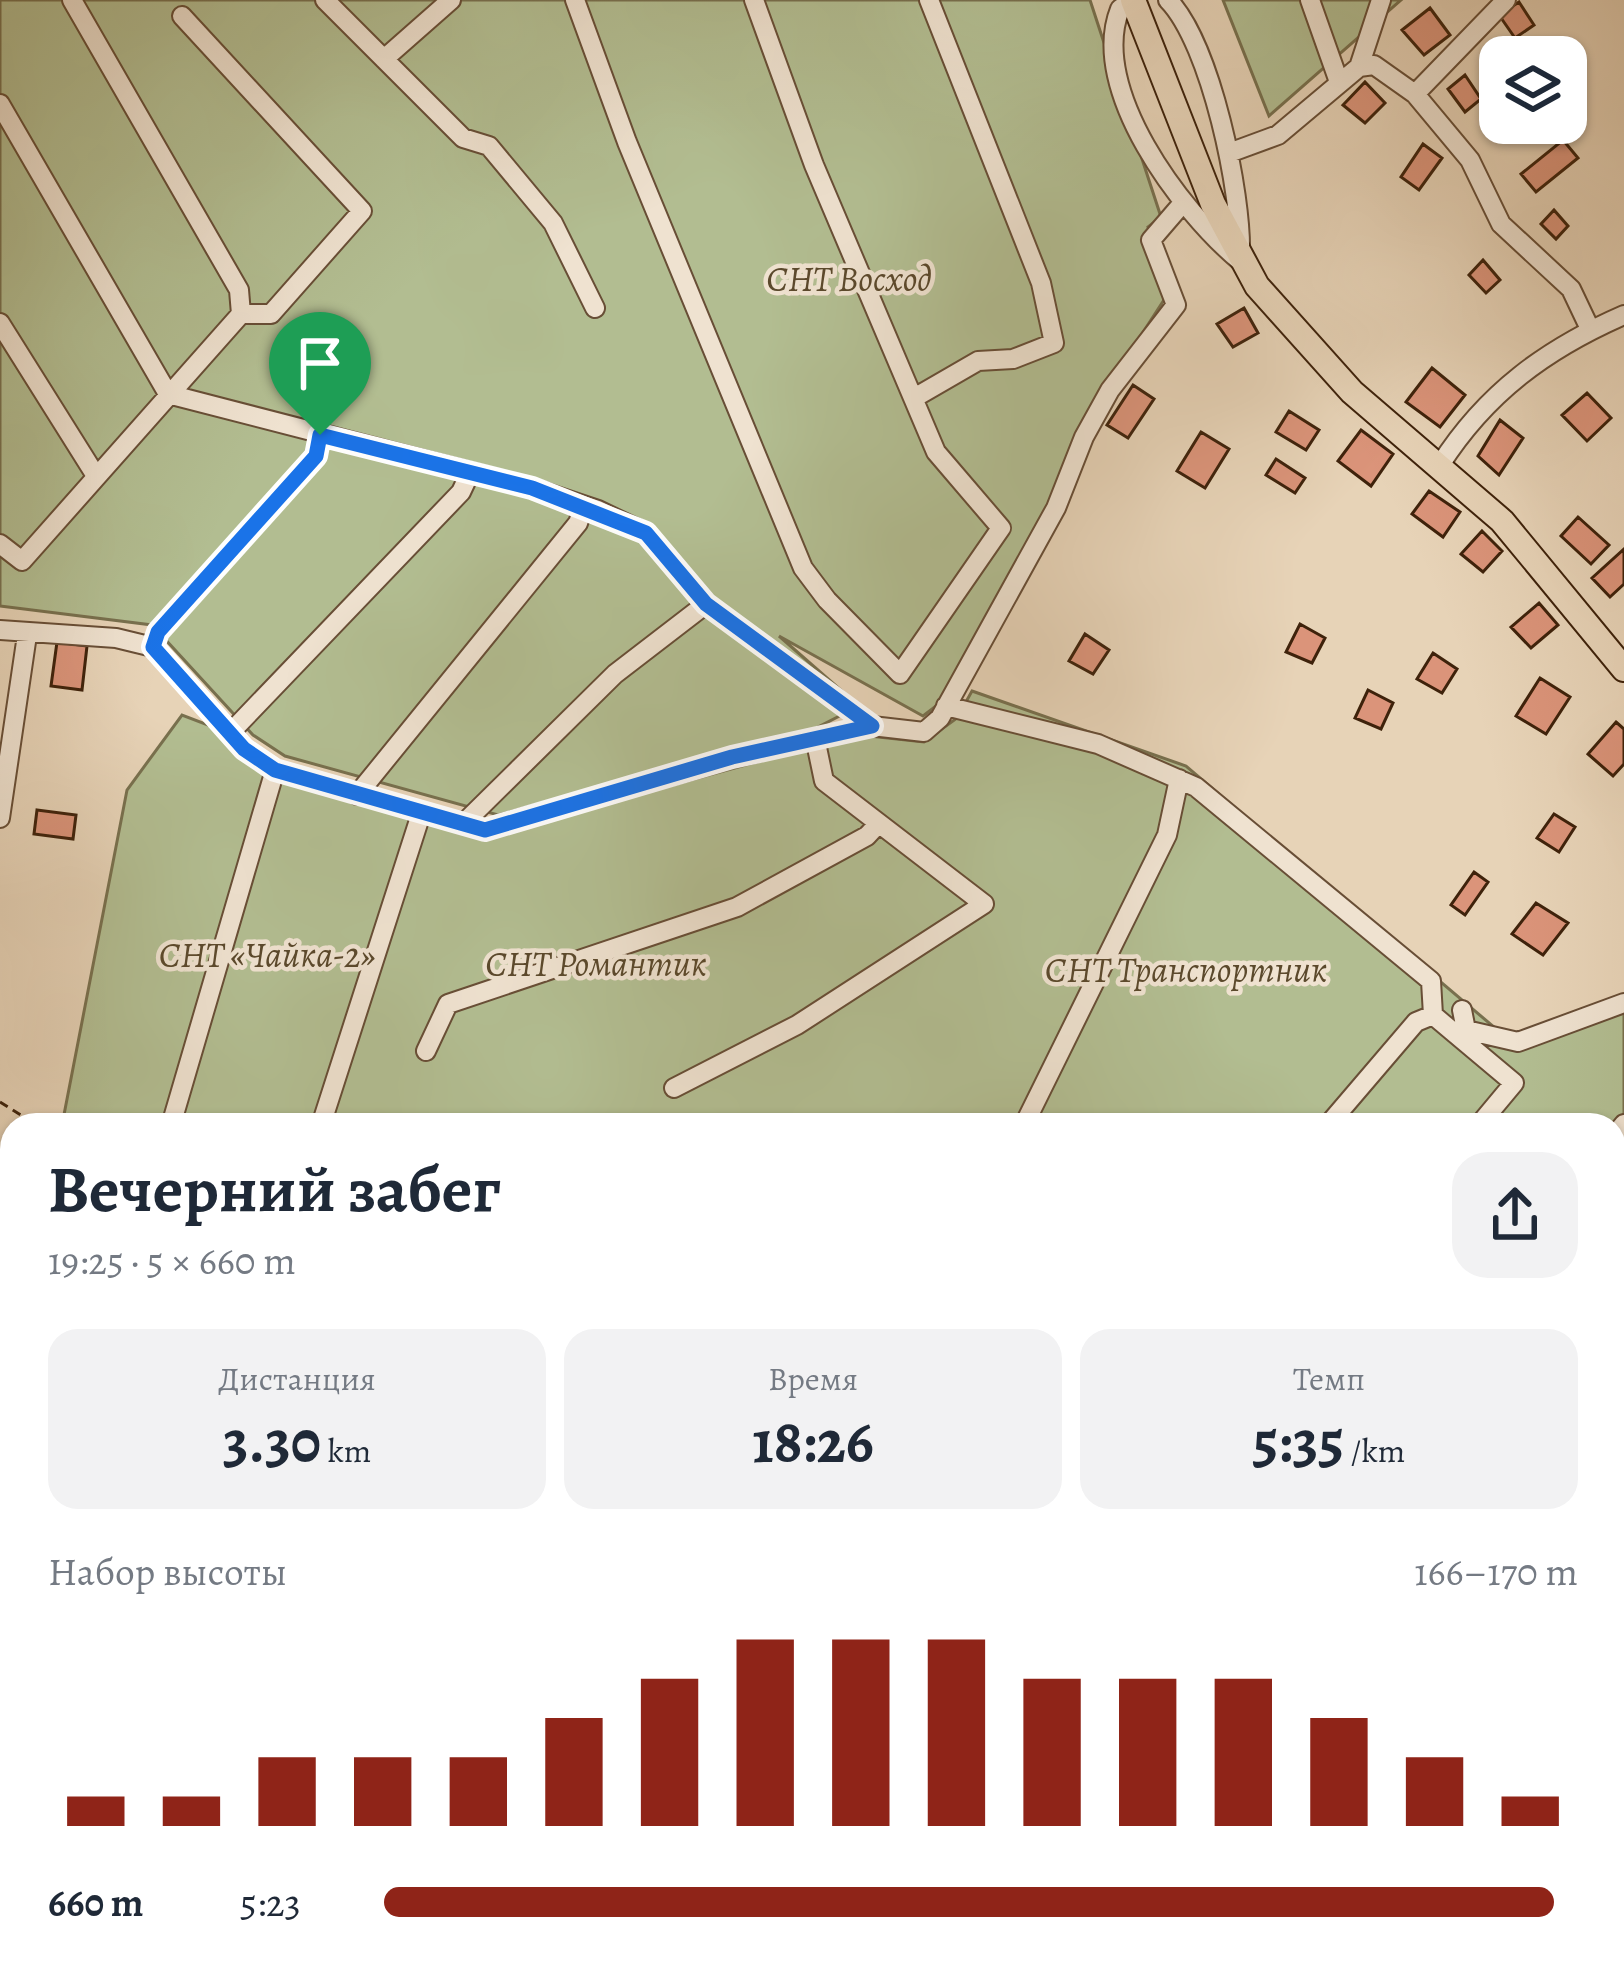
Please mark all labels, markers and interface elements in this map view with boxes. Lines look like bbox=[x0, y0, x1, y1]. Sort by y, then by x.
map controls bbox=[1479, 36, 1587, 144]
button: layers bbox=[1479, 36, 1587, 144]
park label: СНТ Восход bbox=[766, 254, 932, 303]
pin bbox=[269, 312, 371, 435]
icon: arrive bbox=[287, 330, 353, 396]
park label: СНТ «Чайка-2» bbox=[159, 930, 376, 979]
park label: СНТ Романтик bbox=[485, 939, 707, 988]
park label: СНТ Транспортник bbox=[1045, 945, 1327, 994]
text: Вечерний забег bbox=[48, 1144, 501, 1234]
button: share bbox=[1452, 1152, 1578, 1278]
text: 19:25 · 5 × 660 m bbox=[48, 1234, 296, 1287]
text: Дистанция bbox=[218, 1356, 376, 1401]
text: Время bbox=[768, 1356, 858, 1401]
text: Темп bbox=[1293, 1356, 1365, 1401]
text: 3.30 bbox=[223, 1401, 321, 1483]
text: 18:26 bbox=[752, 1401, 874, 1483]
text: 5:35 bbox=[1253, 1401, 1344, 1483]
text: km bbox=[321, 1428, 371, 1473]
text: /km bbox=[1344, 1428, 1405, 1473]
text: Набор высоты bbox=[48, 1545, 287, 1598]
text: 166–170 m bbox=[1414, 1545, 1578, 1598]
text: 660 m bbox=[48, 1876, 144, 1929]
text: 5:23 bbox=[240, 1876, 301, 1929]

